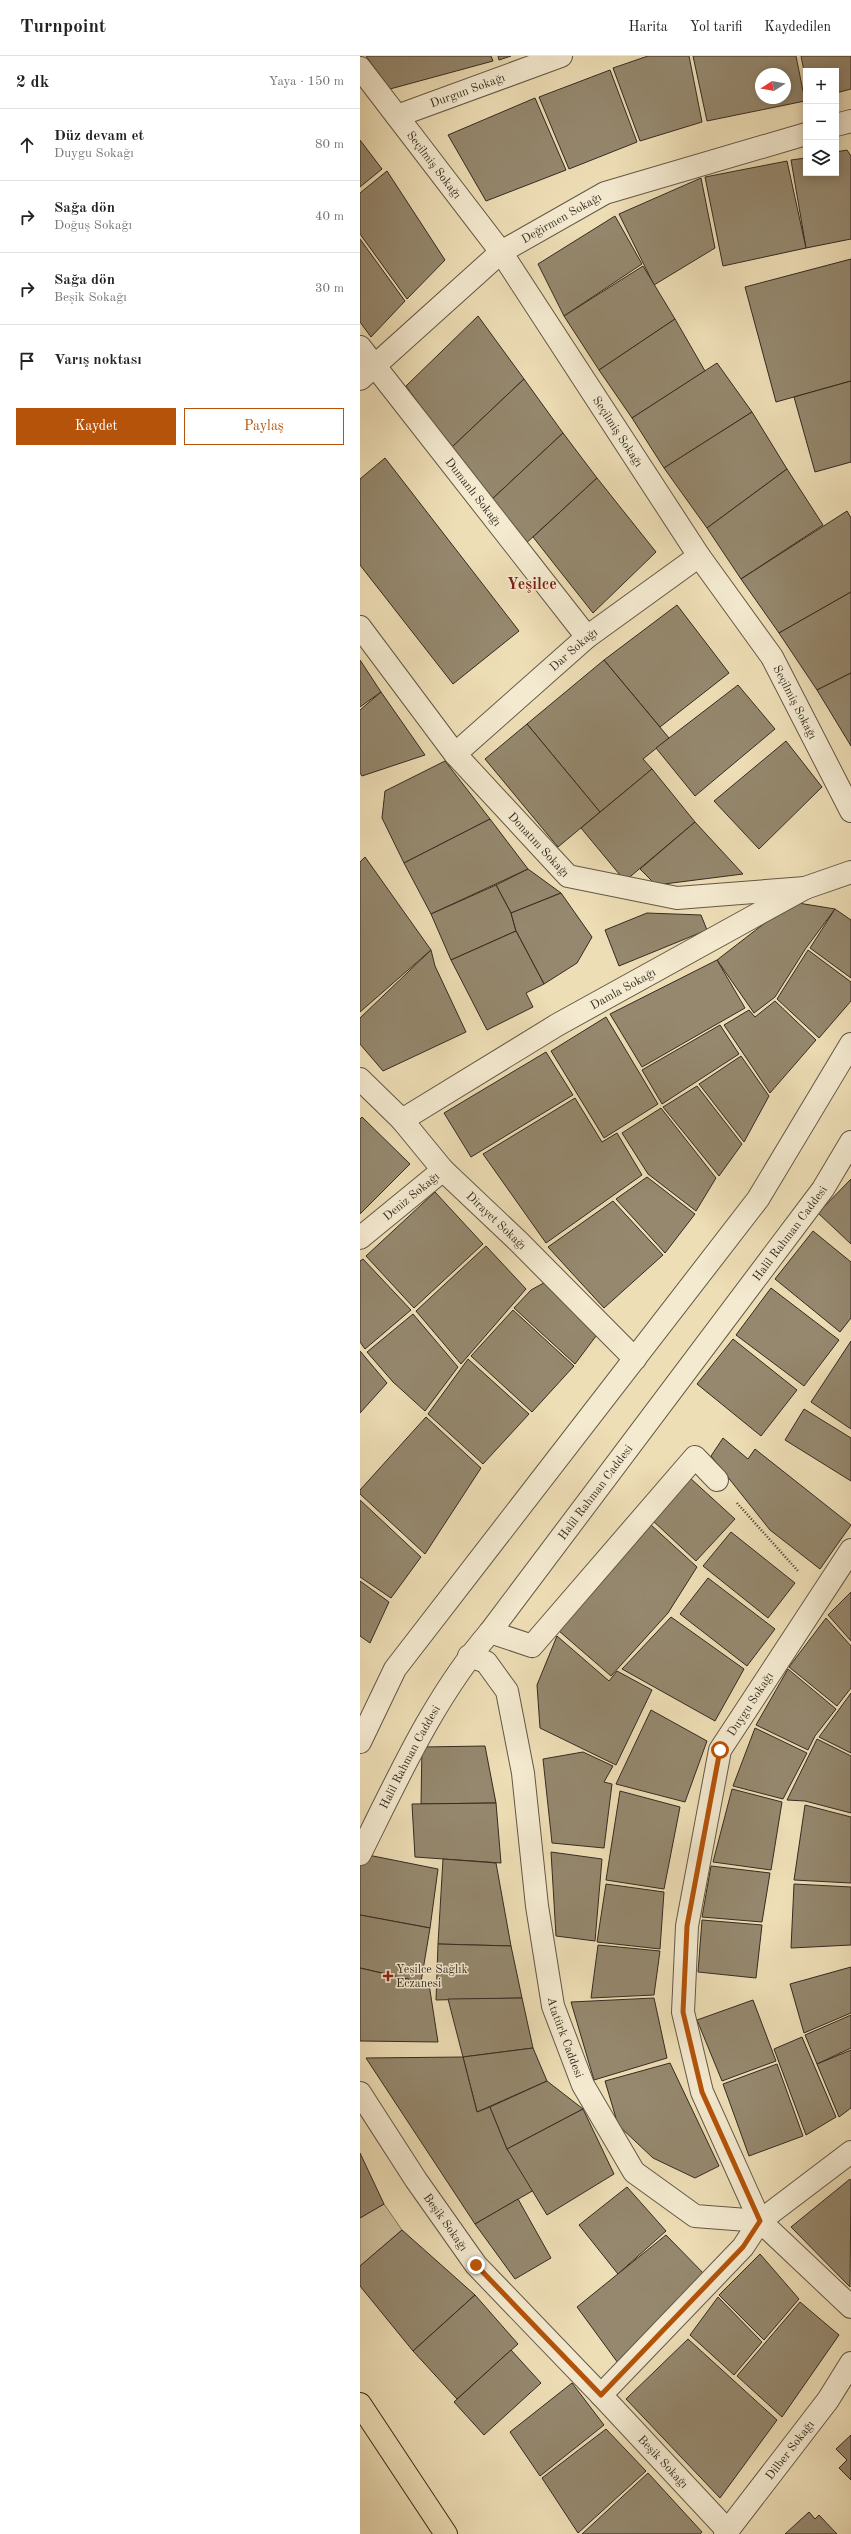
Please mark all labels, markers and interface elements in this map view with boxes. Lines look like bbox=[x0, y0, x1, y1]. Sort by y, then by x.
text: Turnpoint bbox=[20, 18, 106, 37]
text: Harita bbox=[628, 20, 668, 34]
text: Yol tarifi bbox=[690, 20, 742, 34]
text: Kaydedilen bbox=[764, 20, 831, 34]
north arrow bbox=[755, 68, 791, 104]
map controls bbox=[803, 68, 839, 176]
button: + bbox=[803, 68, 839, 104]
street label: Durgun Sokağı bbox=[429, 72, 507, 110]
text: 2 dk bbox=[16, 74, 49, 91]
text: Yaya · 150 m bbox=[269, 75, 344, 88]
button: − bbox=[803, 104, 839, 140]
text: Düz devam et bbox=[54, 129, 144, 144]
street label: Seçilmiş Sokağı bbox=[404, 129, 463, 201]
icon: ahead bbox=[16, 134, 38, 156]
text: 80 m bbox=[315, 138, 344, 151]
button: layers bbox=[803, 140, 839, 176]
text: Duygu Sokağı bbox=[54, 147, 134, 160]
street label: Değirmen Sokağı bbox=[520, 191, 604, 246]
text: Sağa dön bbox=[54, 201, 115, 216]
icon: right bbox=[16, 206, 38, 228]
text: 40 m bbox=[315, 210, 344, 223]
text: Doğuş Sokağı bbox=[54, 219, 132, 232]
text: Sağa dön bbox=[54, 273, 115, 288]
icon: right bbox=[16, 278, 38, 300]
text: 30 m bbox=[315, 282, 344, 295]
text: Beşik Sokağı bbox=[54, 291, 127, 304]
icon: arrive bbox=[16, 350, 38, 372]
text: Varış noktası bbox=[54, 353, 142, 368]
street label: Seçilmiş Sokağı bbox=[590, 395, 644, 469]
button: Kaydet bbox=[16, 408, 176, 445]
button: Paylaş bbox=[184, 408, 344, 445]
street label: Dumanlı Sokağı bbox=[442, 456, 503, 529]
district label: Yeşilce bbox=[507, 577, 557, 593]
street label: Dar Sokağı bbox=[548, 626, 600, 674]
street label: Seçilmiş Sokağı bbox=[770, 664, 818, 742]
street label: Donatım Sokağı bbox=[505, 811, 571, 880]
street label: Damla Sokağı bbox=[589, 967, 658, 1012]
street label: Deniz Sokağı bbox=[381, 1171, 442, 1223]
street label: Halil Rahman Caddesi bbox=[751, 1184, 830, 1283]
street label: Dirayet Sokağı bbox=[464, 1190, 528, 1252]
street label: Halil Rahman Caddesi bbox=[556, 1443, 635, 1542]
street label: Duygu Sokağı bbox=[726, 1670, 776, 1739]
street label: Halil Rahman Caddesi bbox=[378, 1704, 443, 1811]
route start bbox=[711, 1741, 729, 1759]
place label: Yeşilce Sağlık Eczanesi bbox=[396, 1964, 468, 1990]
marker: Yeşilce Sağlık Eczanesi bbox=[383, 1971, 393, 1981]
street label: Atatürk Caddesi bbox=[545, 1996, 585, 2080]
street label: Beşik Sokağı bbox=[421, 2192, 469, 2254]
route end bbox=[467, 2256, 485, 2274]
street label: Dilber Sokağı bbox=[764, 2419, 817, 2482]
street label: Beşik Sokağı bbox=[635, 2434, 690, 2491]

